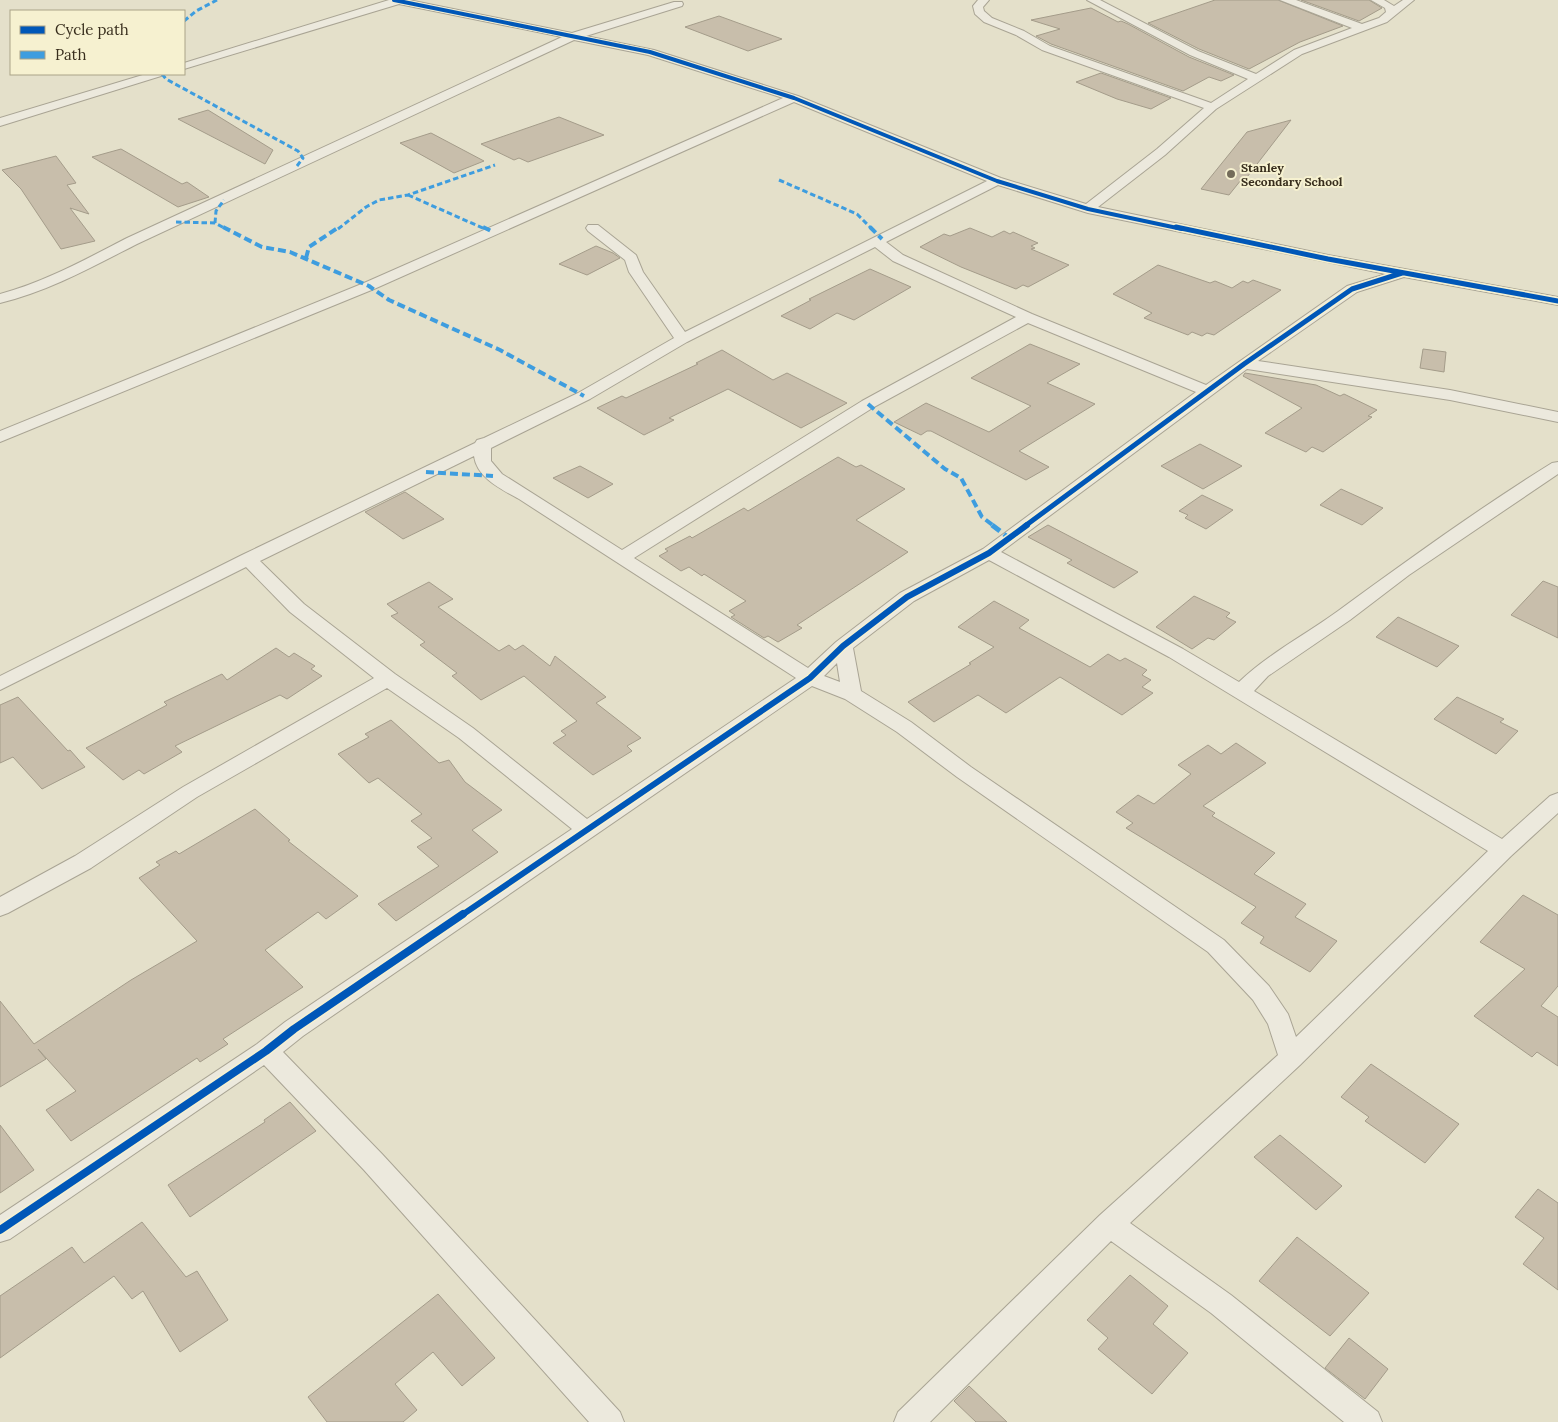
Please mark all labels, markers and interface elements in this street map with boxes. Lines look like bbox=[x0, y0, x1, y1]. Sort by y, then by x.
legend bbox=[10, 10, 185, 75]
text: Cycle path bbox=[55, 20, 129, 39]
text: Path bbox=[55, 45, 86, 64]
place label: Stanley Secondary School bbox=[1241, 160, 1343, 189]
marker: Stanley Secondary School bbox=[1225, 168, 1237, 180]

